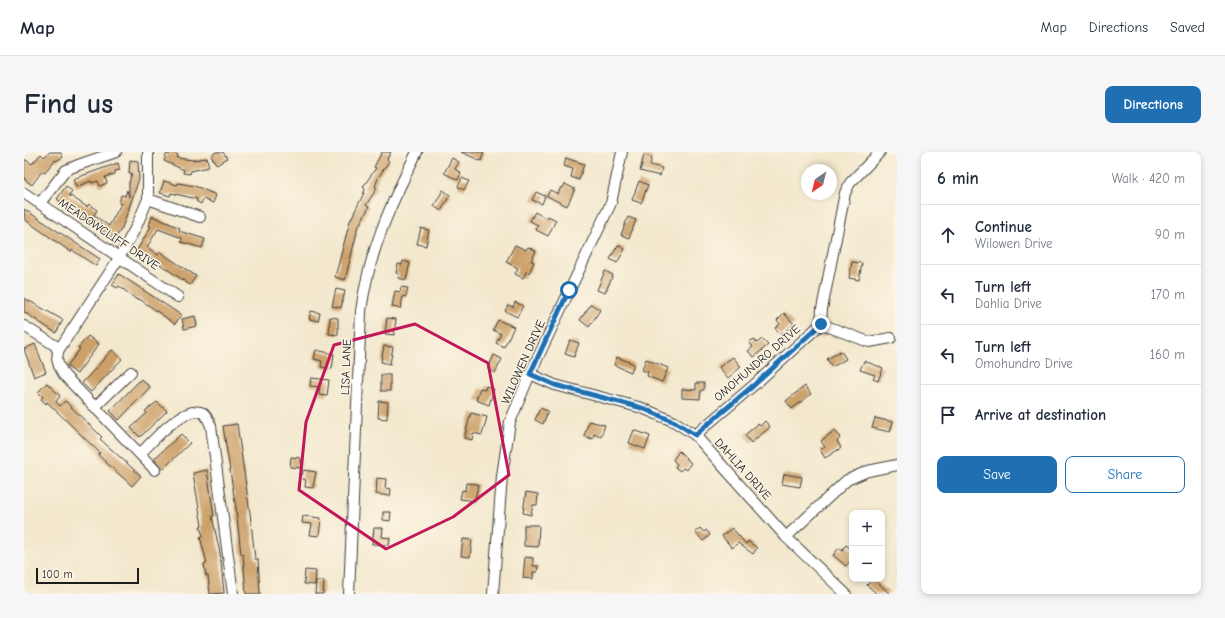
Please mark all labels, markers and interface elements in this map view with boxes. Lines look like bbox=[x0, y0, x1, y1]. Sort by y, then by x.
text: Map bbox=[20, 17, 55, 39]
text: Map bbox=[1040, 19, 1067, 36]
text: Directions bbox=[1089, 19, 1148, 36]
text: Saved bbox=[1170, 19, 1205, 36]
button: Directions bbox=[1105, 86, 1201, 123]
text: Find us bbox=[24, 88, 113, 120]
north arrow bbox=[801, 164, 837, 200]
text: 6 min bbox=[937, 169, 979, 188]
text: Walk · 420 m bbox=[1112, 171, 1185, 186]
street label: MEADOWCLIFF DRIVE bbox=[56, 195, 162, 273]
text: Continue bbox=[975, 218, 1032, 236]
icon: ahead bbox=[937, 224, 959, 246]
text: 90 m bbox=[1155, 227, 1185, 242]
text: Wilowen Drive bbox=[975, 236, 1052, 251]
text: Turn left bbox=[975, 278, 1031, 296]
route start bbox=[560, 281, 578, 299]
icon: left bbox=[937, 284, 959, 306]
text: 170 m bbox=[1151, 287, 1185, 302]
text: Dahlia Drive bbox=[975, 296, 1042, 311]
route end bbox=[812, 315, 830, 333]
street label: WILOWEN DRIVE bbox=[498, 318, 548, 406]
street label: OMOHUNDRO DRIVE bbox=[711, 322, 803, 404]
text: Turn left bbox=[975, 338, 1031, 356]
street label: LISA LANE bbox=[338, 339, 354, 395]
icon: left bbox=[937, 344, 959, 366]
text: 160 m bbox=[1150, 347, 1185, 362]
text: Omohundro Drive bbox=[975, 356, 1073, 371]
icon: arrive bbox=[937, 404, 959, 426]
text: Arrive at destination bbox=[975, 406, 1106, 424]
street label: DAHLIA DRIVE bbox=[712, 435, 774, 503]
button: Save bbox=[937, 456, 1057, 493]
button: Share bbox=[1065, 456, 1185, 493]
map controls bbox=[849, 510, 885, 582]
button: + bbox=[849, 510, 885, 546]
button: − bbox=[849, 546, 885, 582]
scale bar bbox=[36, 566, 139, 585]
text: 100 m bbox=[42, 568, 73, 581]

